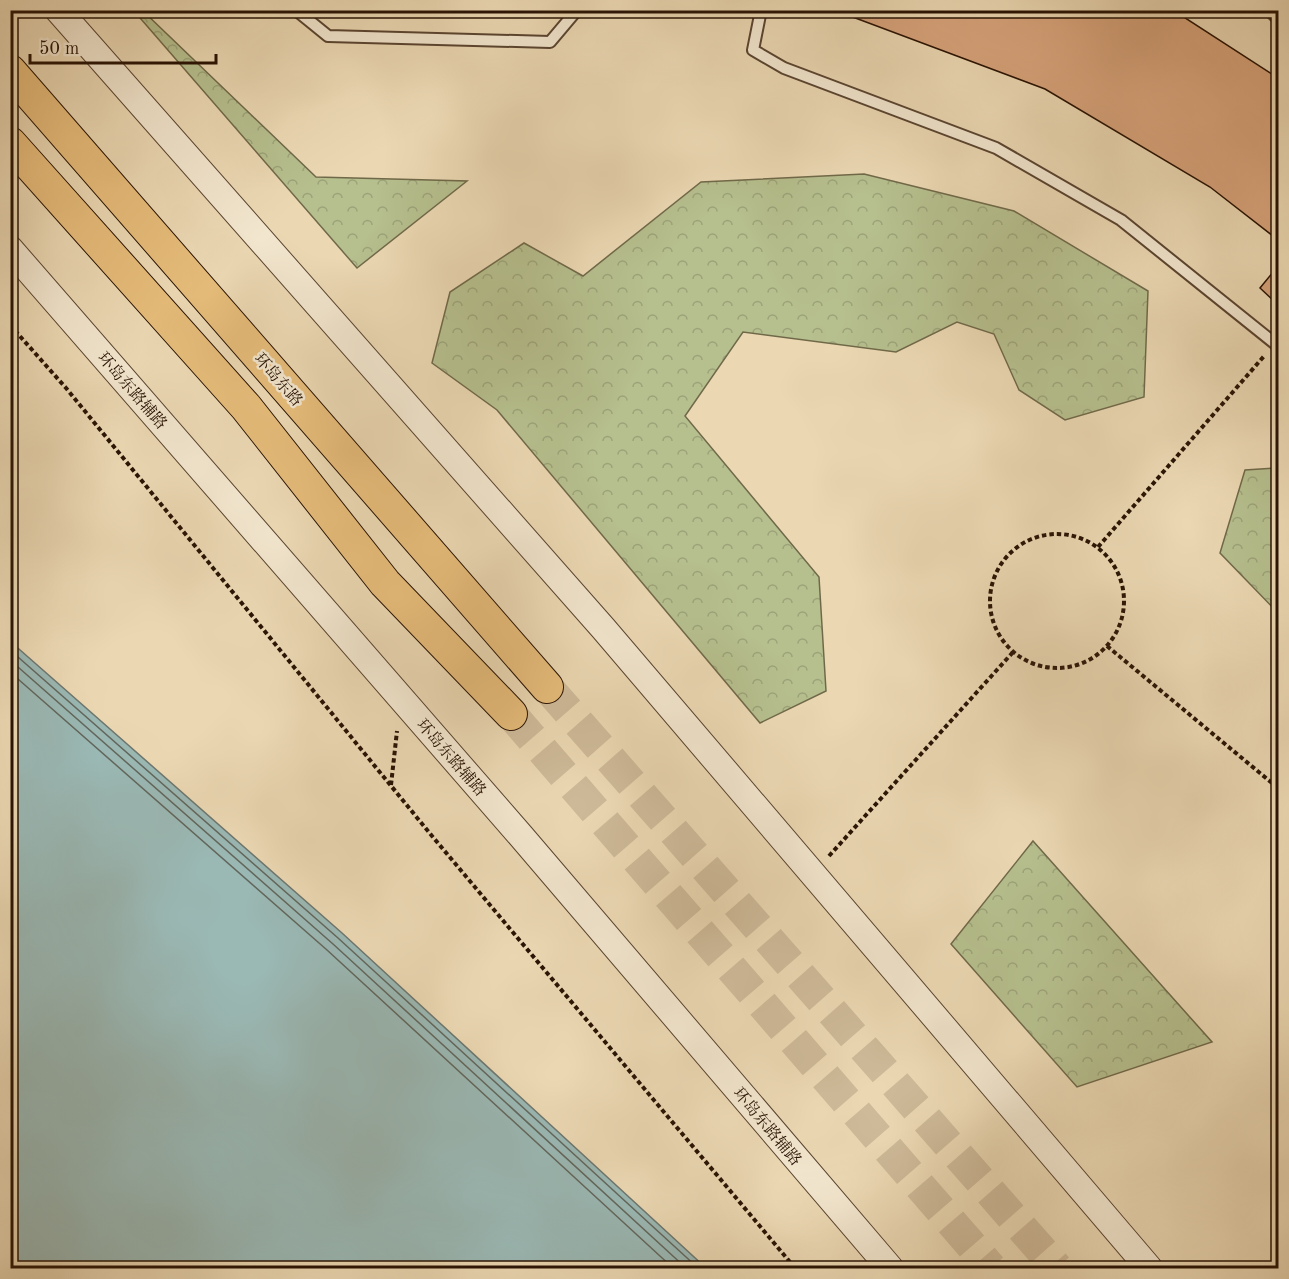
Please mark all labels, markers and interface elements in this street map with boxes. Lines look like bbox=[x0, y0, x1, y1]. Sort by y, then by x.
scale bar bbox=[30, 27, 216, 65]
text: 50 m bbox=[39, 40, 79, 58]
street label: 环岛东路辅路 bbox=[94, 349, 171, 433]
street label: 环岛东路 bbox=[250, 350, 306, 410]
street label: 环岛东路辅路 bbox=[413, 716, 490, 800]
street label: 环岛东路辅路 bbox=[729, 1084, 805, 1169]

